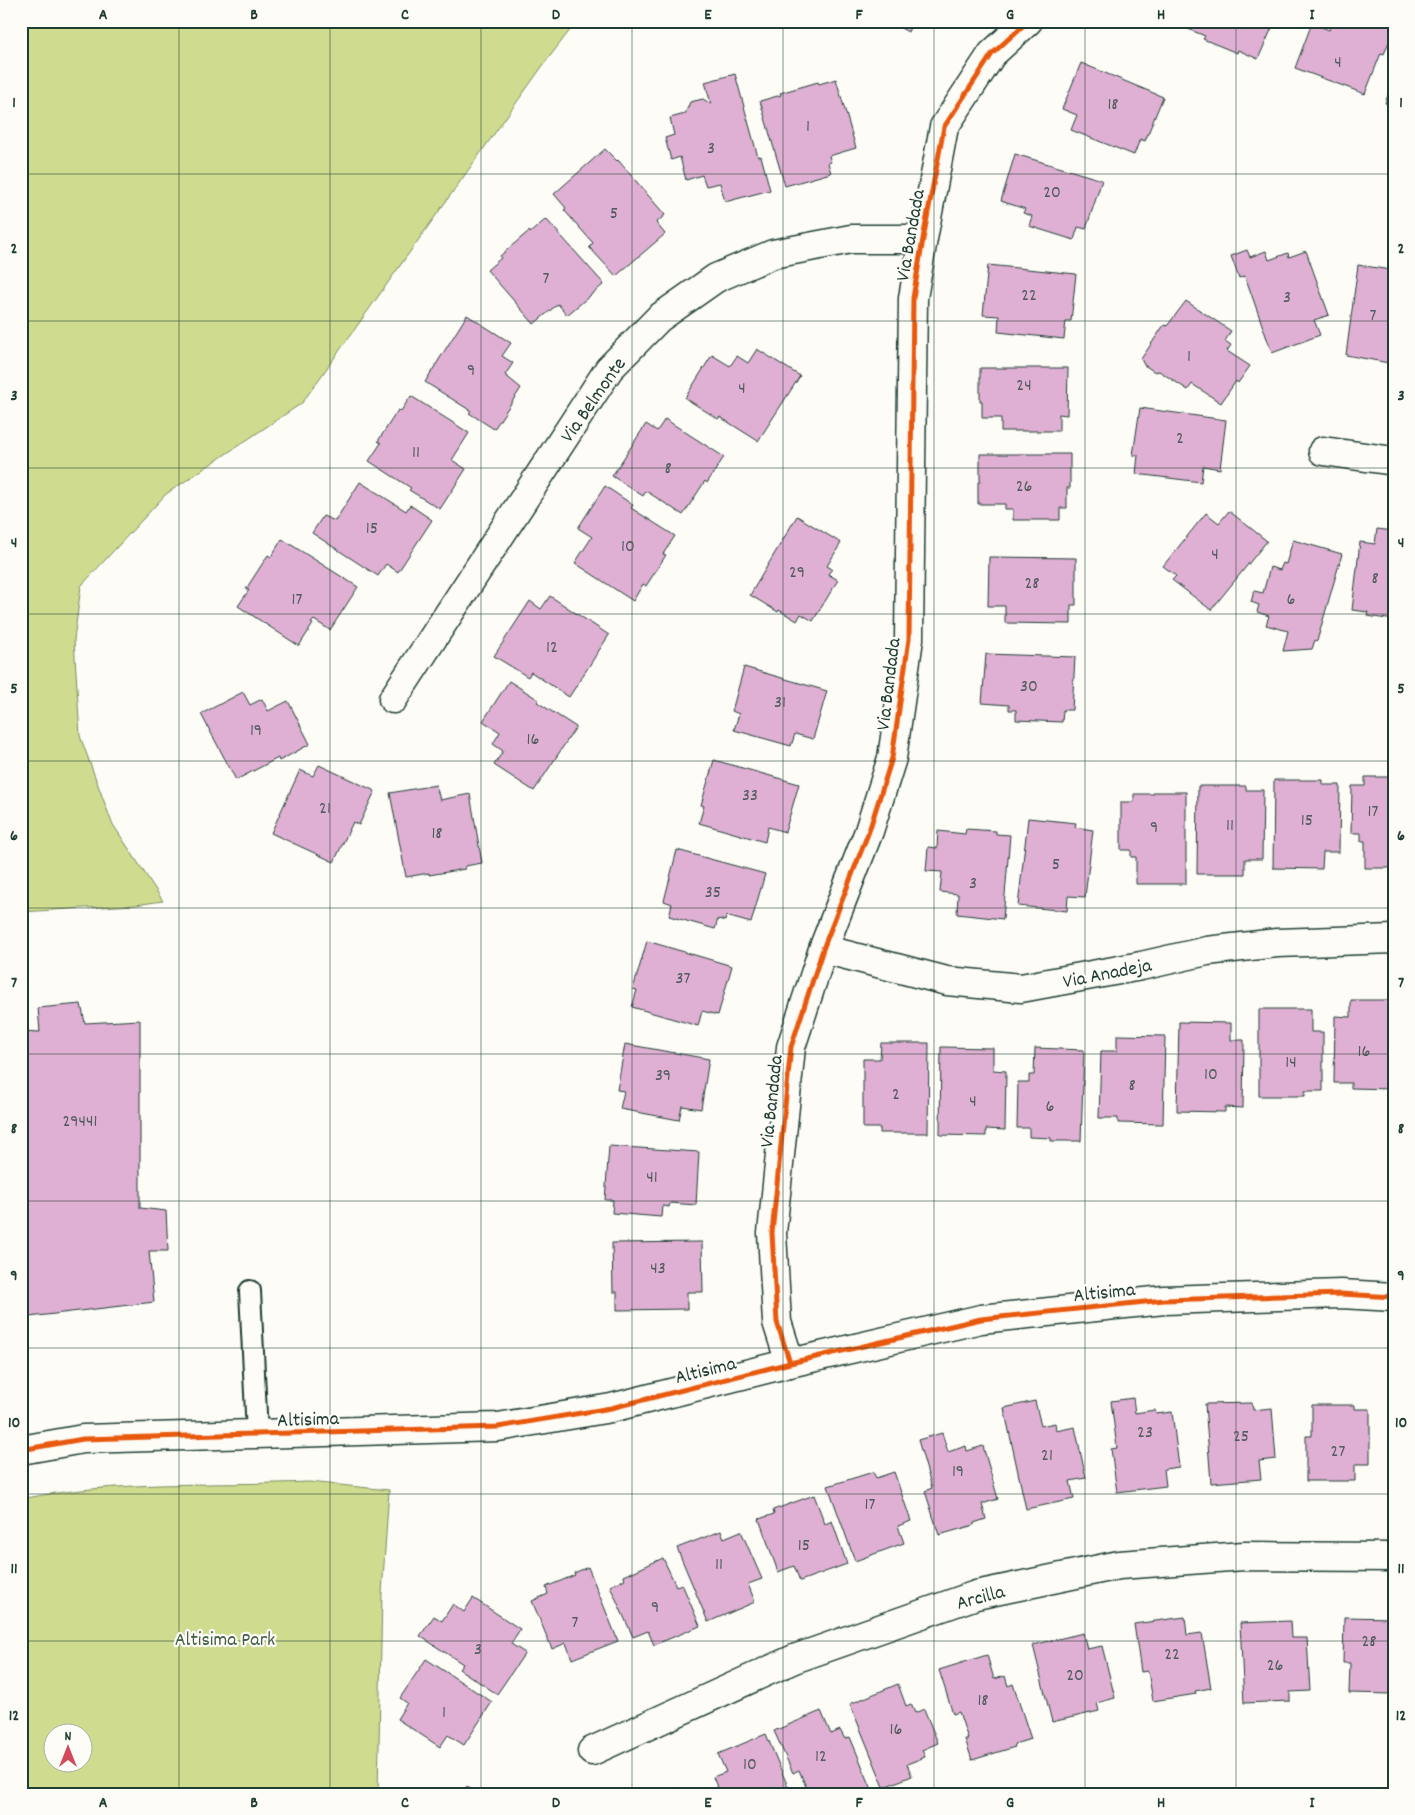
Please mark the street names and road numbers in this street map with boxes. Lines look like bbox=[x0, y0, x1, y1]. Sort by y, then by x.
street label: Via Bandada bbox=[890, 187, 934, 284]
street label: Via Belmonte bbox=[555, 352, 634, 449]
street label: Via Bandada bbox=[870, 636, 910, 732]
street label: Via Anadeja bbox=[1061, 953, 1155, 997]
street label: Via Bandada bbox=[754, 1053, 792, 1149]
street label: Altisima bbox=[1072, 1277, 1137, 1311]
street label: Altisima bbox=[672, 1351, 740, 1393]
street label: Altisima bbox=[277, 1406, 340, 1436]
street label: Arcilla bbox=[954, 1579, 1009, 1619]

